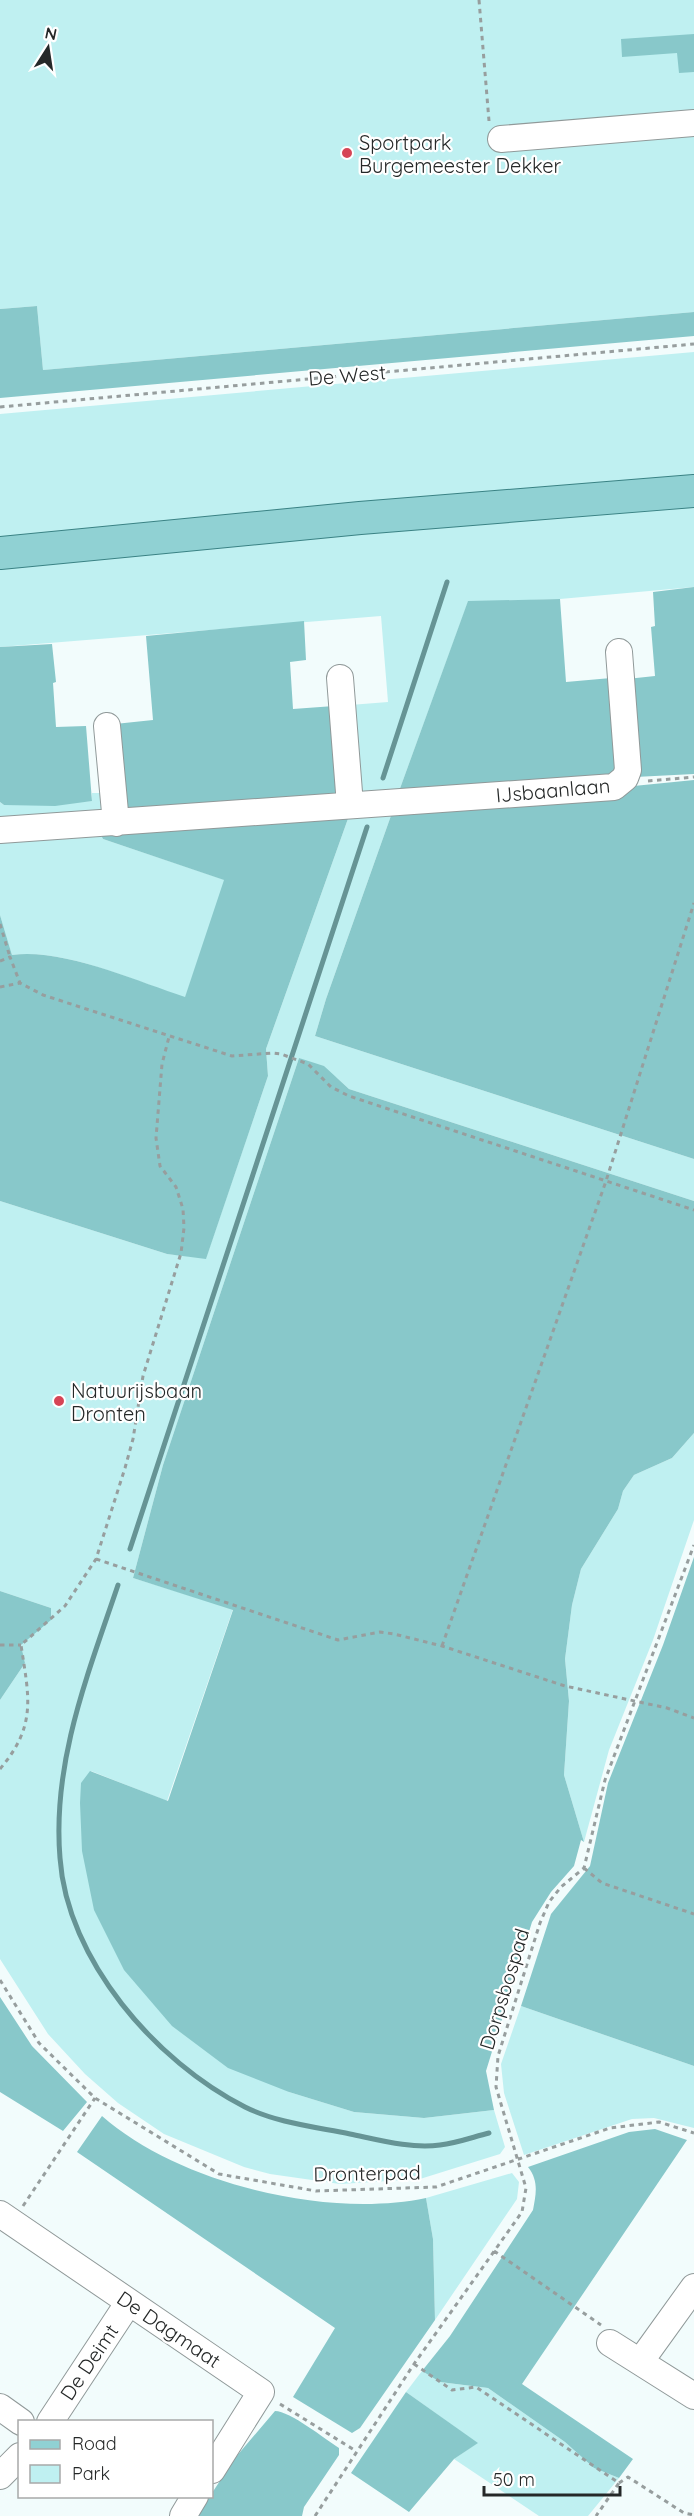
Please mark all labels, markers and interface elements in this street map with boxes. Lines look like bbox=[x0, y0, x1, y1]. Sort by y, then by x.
north arrow bbox=[18, 18, 78, 78]
text: N bbox=[43, 22, 59, 44]
place label: Sportpark Burgemeester Dekker bbox=[359, 130, 562, 178]
marker: Sportpark Burgemeester Dekker bbox=[340, 146, 354, 160]
street label: De West bbox=[307, 359, 387, 391]
street label: IJsbaanlaan bbox=[495, 773, 611, 807]
place label: Natuurijsbaan Dronten bbox=[71, 1378, 202, 1426]
marker: Natuurijsbaan Dronten bbox=[52, 1394, 66, 1408]
street label: Dorpsbospad bbox=[474, 1925, 534, 2053]
street label: Dronterpad bbox=[313, 2160, 421, 2186]
street label: De Dagmaat bbox=[112, 2285, 226, 2373]
street label: De Deimt bbox=[54, 2319, 124, 2405]
legend bbox=[18, 2420, 213, 2498]
text: Road bbox=[72, 2432, 117, 2455]
scale bar bbox=[484, 2459, 620, 2497]
text: Park bbox=[72, 2462, 110, 2485]
text: 50 m bbox=[493, 2468, 535, 2491]

